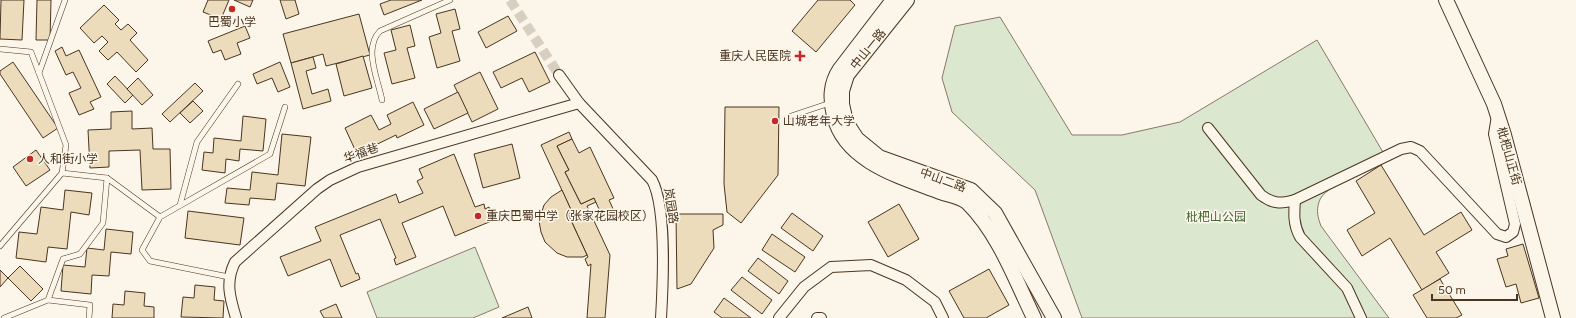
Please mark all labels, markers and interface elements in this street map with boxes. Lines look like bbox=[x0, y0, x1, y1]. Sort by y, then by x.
marker: 巴蜀小学 bbox=[227, 4, 237, 14]
place label: 巴蜀小学 bbox=[208, 15, 256, 29]
street label: 中山一路 bbox=[847, 26, 889, 72]
place label: 重庆人民医院 bbox=[719, 49, 791, 63]
marker: 重庆人民医院 bbox=[794, 50, 806, 62]
place label: 山城老年大学 bbox=[783, 114, 855, 128]
marker: 山城老年大学 bbox=[770, 116, 780, 126]
street label: 枇杷山正街 bbox=[1494, 125, 1524, 187]
street label: 华福巷 bbox=[342, 141, 380, 165]
place label: 人和街小学 bbox=[38, 152, 98, 166]
marker: 人和街小学 bbox=[25, 154, 35, 164]
street label: 中山二路 bbox=[918, 165, 968, 195]
street label: 岚园路 bbox=[661, 187, 681, 225]
place label: 重庆巴蜀中学（张家花园校区） bbox=[486, 209, 654, 223]
park label: 枇杷山公园 bbox=[1186, 210, 1246, 224]
marker: 重庆巴蜀中学（张家花园校区） bbox=[473, 211, 483, 221]
scale bar bbox=[1432, 276, 1517, 302]
text: 50 m bbox=[1438, 283, 1466, 297]

